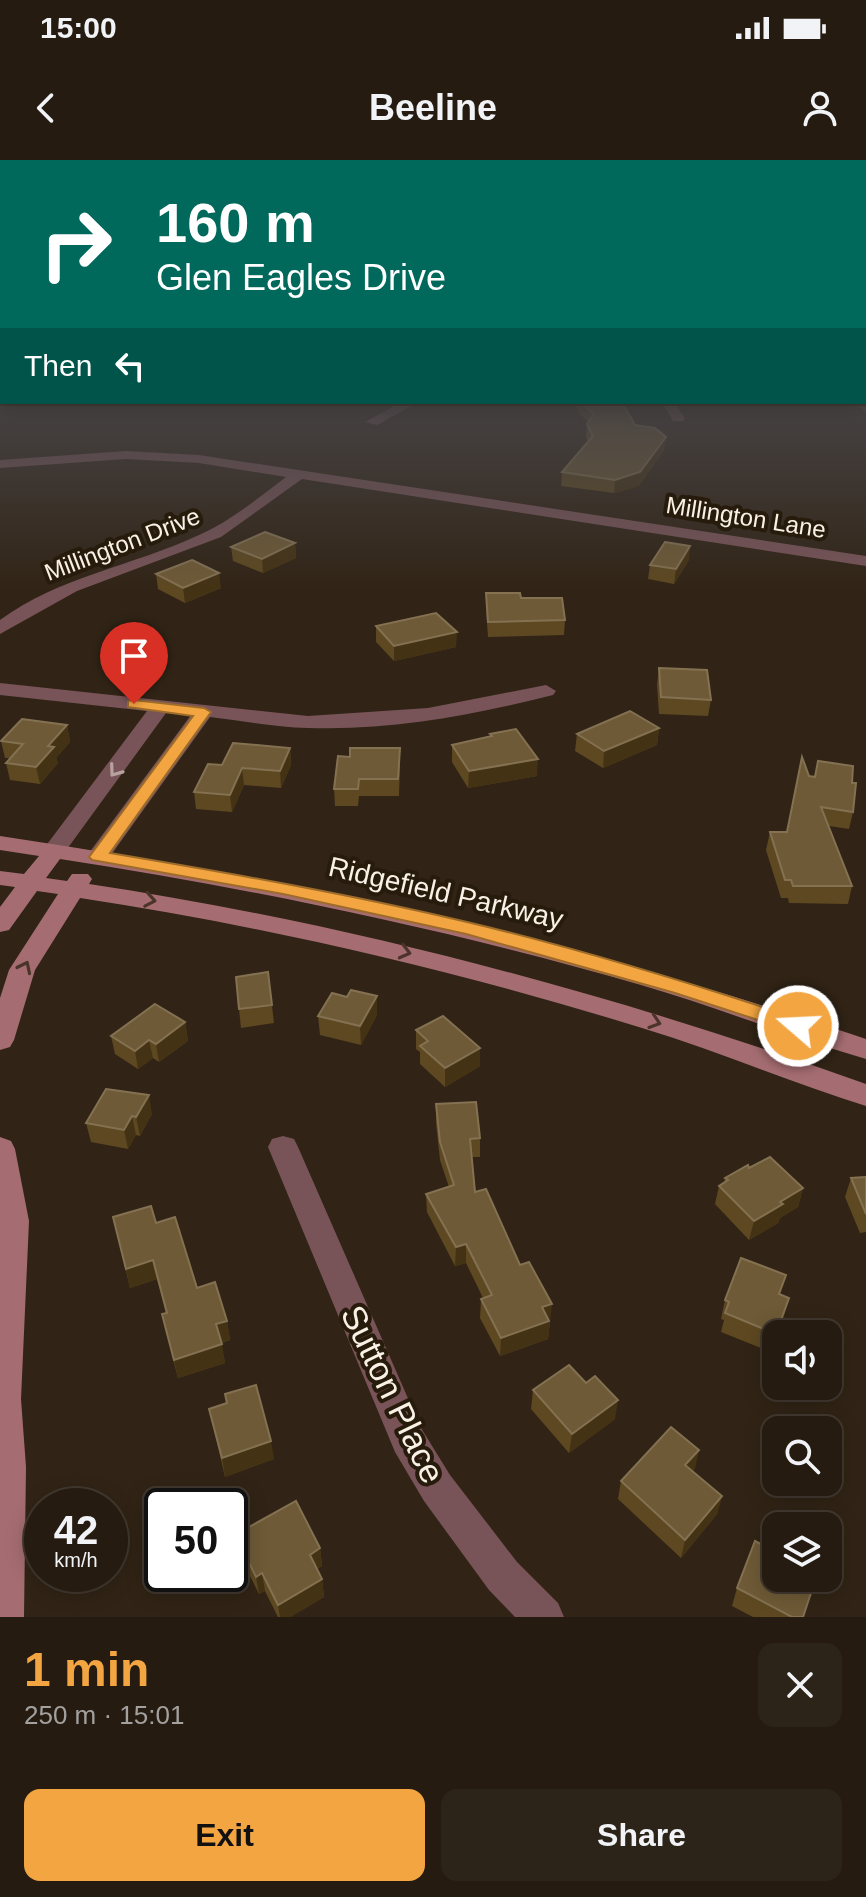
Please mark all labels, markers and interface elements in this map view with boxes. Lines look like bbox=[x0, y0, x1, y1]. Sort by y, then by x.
text: 15:00 bbox=[40, 11, 117, 44]
icon: back bbox=[24, 86, 68, 130]
icon: person bbox=[798, 86, 842, 130]
text: Beeline bbox=[369, 87, 497, 128]
text: 160 m bbox=[156, 191, 315, 254]
icon: right bbox=[24, 192, 128, 296]
text: Glen Eagles Drive bbox=[156, 257, 446, 298]
icon: left bbox=[108, 344, 152, 388]
text: Then bbox=[24, 349, 92, 382]
street label: Millington Lane bbox=[664, 491, 828, 543]
street label: Millington Drive bbox=[41, 502, 203, 586]
pin bbox=[100, 622, 168, 704]
icon: arrive bbox=[112, 634, 156, 678]
one-way arrow bbox=[110, 762, 125, 776]
street label: Ridgefield Parkway bbox=[326, 851, 566, 935]
one-way arrow bbox=[143, 890, 157, 907]
one-way arrow bbox=[397, 943, 411, 960]
one-way arrow bbox=[15, 960, 31, 975]
position arrow bbox=[756, 984, 840, 1068]
one-way arrow bbox=[648, 1013, 661, 1029]
street label: Sutton Place bbox=[334, 1299, 452, 1489]
map controls bbox=[762, 1320, 842, 1592]
button: sound bbox=[762, 1320, 842, 1400]
button: search bbox=[762, 1416, 842, 1496]
speed limit sign: 50 bbox=[144, 1488, 248, 1592]
text: 42 bbox=[54, 1508, 98, 1552]
button: layers bbox=[762, 1512, 842, 1592]
text: km/h bbox=[54, 1549, 98, 1571]
text: 1 min bbox=[24, 1643, 149, 1696]
button: close bbox=[758, 1643, 842, 1727]
text: 250 m · 15:01 bbox=[24, 1700, 184, 1730]
button: Exit bbox=[24, 1789, 425, 1881]
button: Share bbox=[441, 1789, 842, 1881]

